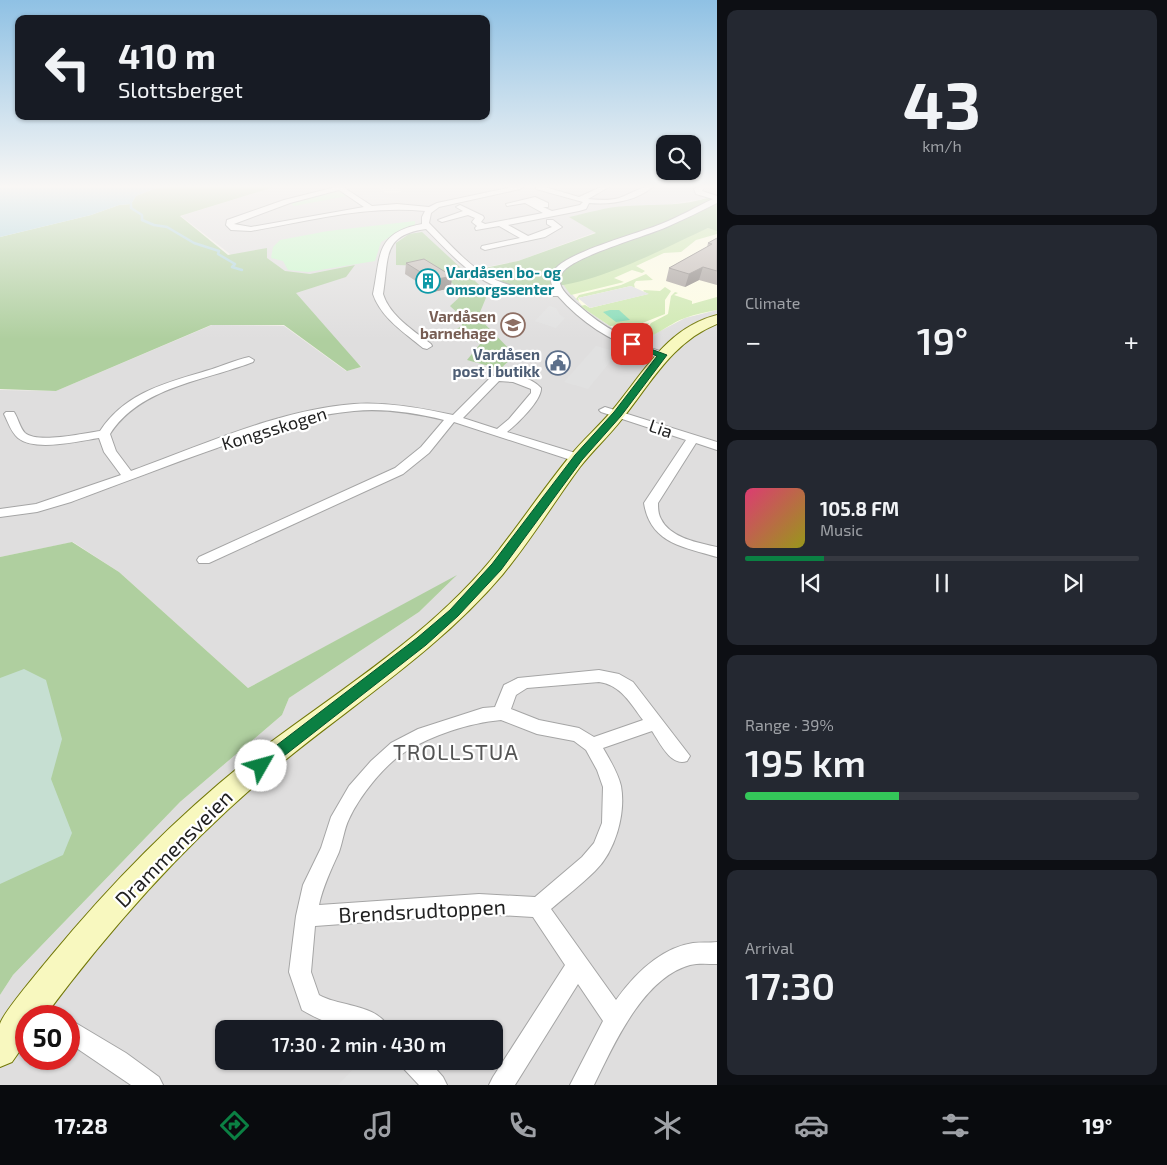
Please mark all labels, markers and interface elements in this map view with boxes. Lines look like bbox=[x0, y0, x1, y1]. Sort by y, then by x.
text: 410 m bbox=[118, 34, 216, 76]
icon: left bbox=[35, 35, 100, 100]
text: 43 bbox=[903, 64, 981, 142]
text: Slottsberget bbox=[118, 76, 243, 102]
map controls bbox=[656, 135, 701, 180]
button: search bbox=[656, 135, 701, 180]
text: km/h bbox=[922, 136, 962, 155]
place label: Vardåsen bo- og omsorgssenter bbox=[446, 263, 561, 298]
building icon: Vardåsen bo- og omsorgssenter bbox=[415, 268, 441, 294]
text: Climate bbox=[745, 293, 800, 312]
place label: Vardåsen barnehage bbox=[420, 307, 496, 342]
school or university icon: Vardåsen barnehage bbox=[500, 312, 526, 338]
text: 19° bbox=[917, 317, 968, 363]
pin bbox=[611, 323, 653, 365]
text: − bbox=[745, 324, 761, 358]
text: + bbox=[1124, 324, 1139, 358]
icon: arrive bbox=[618, 330, 646, 358]
place label: Vardåsen post i butikk bbox=[453, 345, 541, 380]
public building icon: Vardåsen post i butikk bbox=[545, 350, 571, 376]
street label: Kongsskogen bbox=[219, 402, 329, 454]
street label: Lia bbox=[646, 414, 676, 442]
text: 105.8 FM bbox=[820, 497, 899, 520]
text: Music bbox=[820, 520, 863, 539]
icon: previous bbox=[797, 569, 825, 597]
icon: pause bbox=[928, 569, 956, 597]
icon: next bbox=[1059, 569, 1087, 597]
text: Range · 39% bbox=[745, 715, 834, 734]
district label: TROLLSTUA bbox=[393, 738, 519, 764]
position arrow bbox=[234, 739, 286, 791]
text: 195 km bbox=[745, 739, 866, 785]
street label: Drammensveien bbox=[109, 784, 237, 912]
street label: Brendsrudtoppen bbox=[338, 893, 506, 927]
text: Arrival bbox=[745, 938, 794, 957]
text: 17:30 bbox=[745, 962, 835, 1008]
speed limit sign: 50 bbox=[15, 1005, 80, 1070]
text: 17:30 · 2 min · 430 m bbox=[272, 1033, 446, 1056]
icon: directions bbox=[217, 1108, 252, 1143]
icon: music bbox=[361, 1108, 396, 1143]
icon: phone bbox=[505, 1108, 540, 1143]
icon: climate bbox=[650, 1108, 685, 1143]
icon: car bbox=[794, 1108, 829, 1143]
icon: filters bbox=[938, 1108, 973, 1143]
text: 17:28 bbox=[55, 1112, 108, 1138]
text: 19° bbox=[1082, 1112, 1112, 1138]

